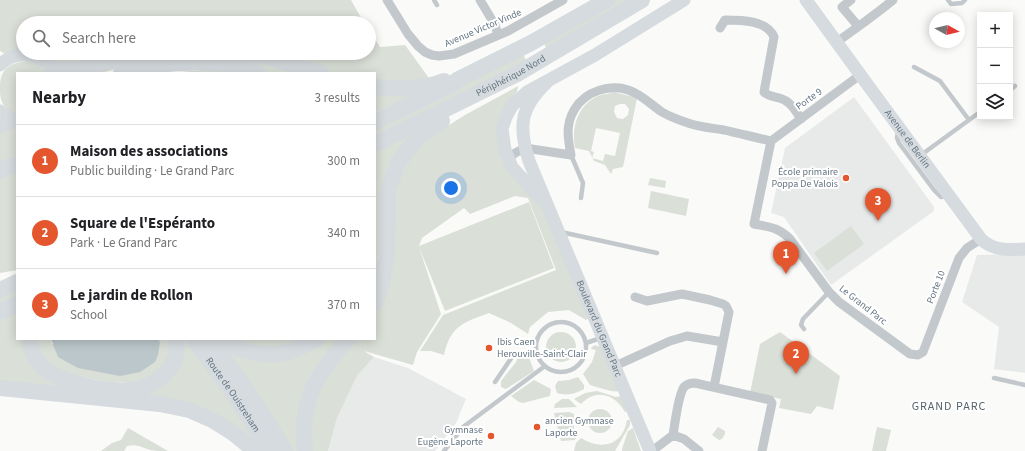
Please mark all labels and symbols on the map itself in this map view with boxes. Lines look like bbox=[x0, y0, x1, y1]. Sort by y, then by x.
street label: Avenue Victor Vinde bbox=[442, 5, 524, 51]
north arrow bbox=[929, 12, 965, 48]
street label: Périphérique Nord bbox=[474, 52, 548, 100]
street label: Porte 9 bbox=[793, 85, 825, 113]
street label: Avenue de Berlin bbox=[881, 106, 934, 171]
place label: École primaire Poppa De Valois bbox=[771, 165, 838, 191]
marker: École primaire Poppa De Valois bbox=[841, 173, 851, 183]
your location bbox=[441, 178, 461, 198]
pin: 3 bbox=[865, 188, 891, 221]
pin: 1 bbox=[773, 241, 799, 274]
street label: Porte 10 bbox=[923, 268, 949, 306]
street label: Boulevard du Grand Parc bbox=[573, 278, 626, 380]
street label: Le Grand Parc bbox=[836, 282, 890, 328]
place label: Ibis Caen Herouville-Saint-Clair bbox=[497, 335, 587, 361]
pin: 2 bbox=[783, 341, 809, 374]
marker: Ibis Caen Herouville-Saint-Clair bbox=[484, 343, 494, 353]
street label: Route de Ouistreham bbox=[202, 354, 263, 435]
district label: GRAND PARC bbox=[912, 398, 986, 415]
place label: ancien Gymnase Laporte bbox=[545, 414, 614, 440]
marker: ancien Gymnase Laporte bbox=[532, 422, 542, 432]
place label: Gymnase Eugène Laporte bbox=[417, 423, 483, 449]
marker: Gymnase Eugène Laporte bbox=[486, 431, 496, 441]

